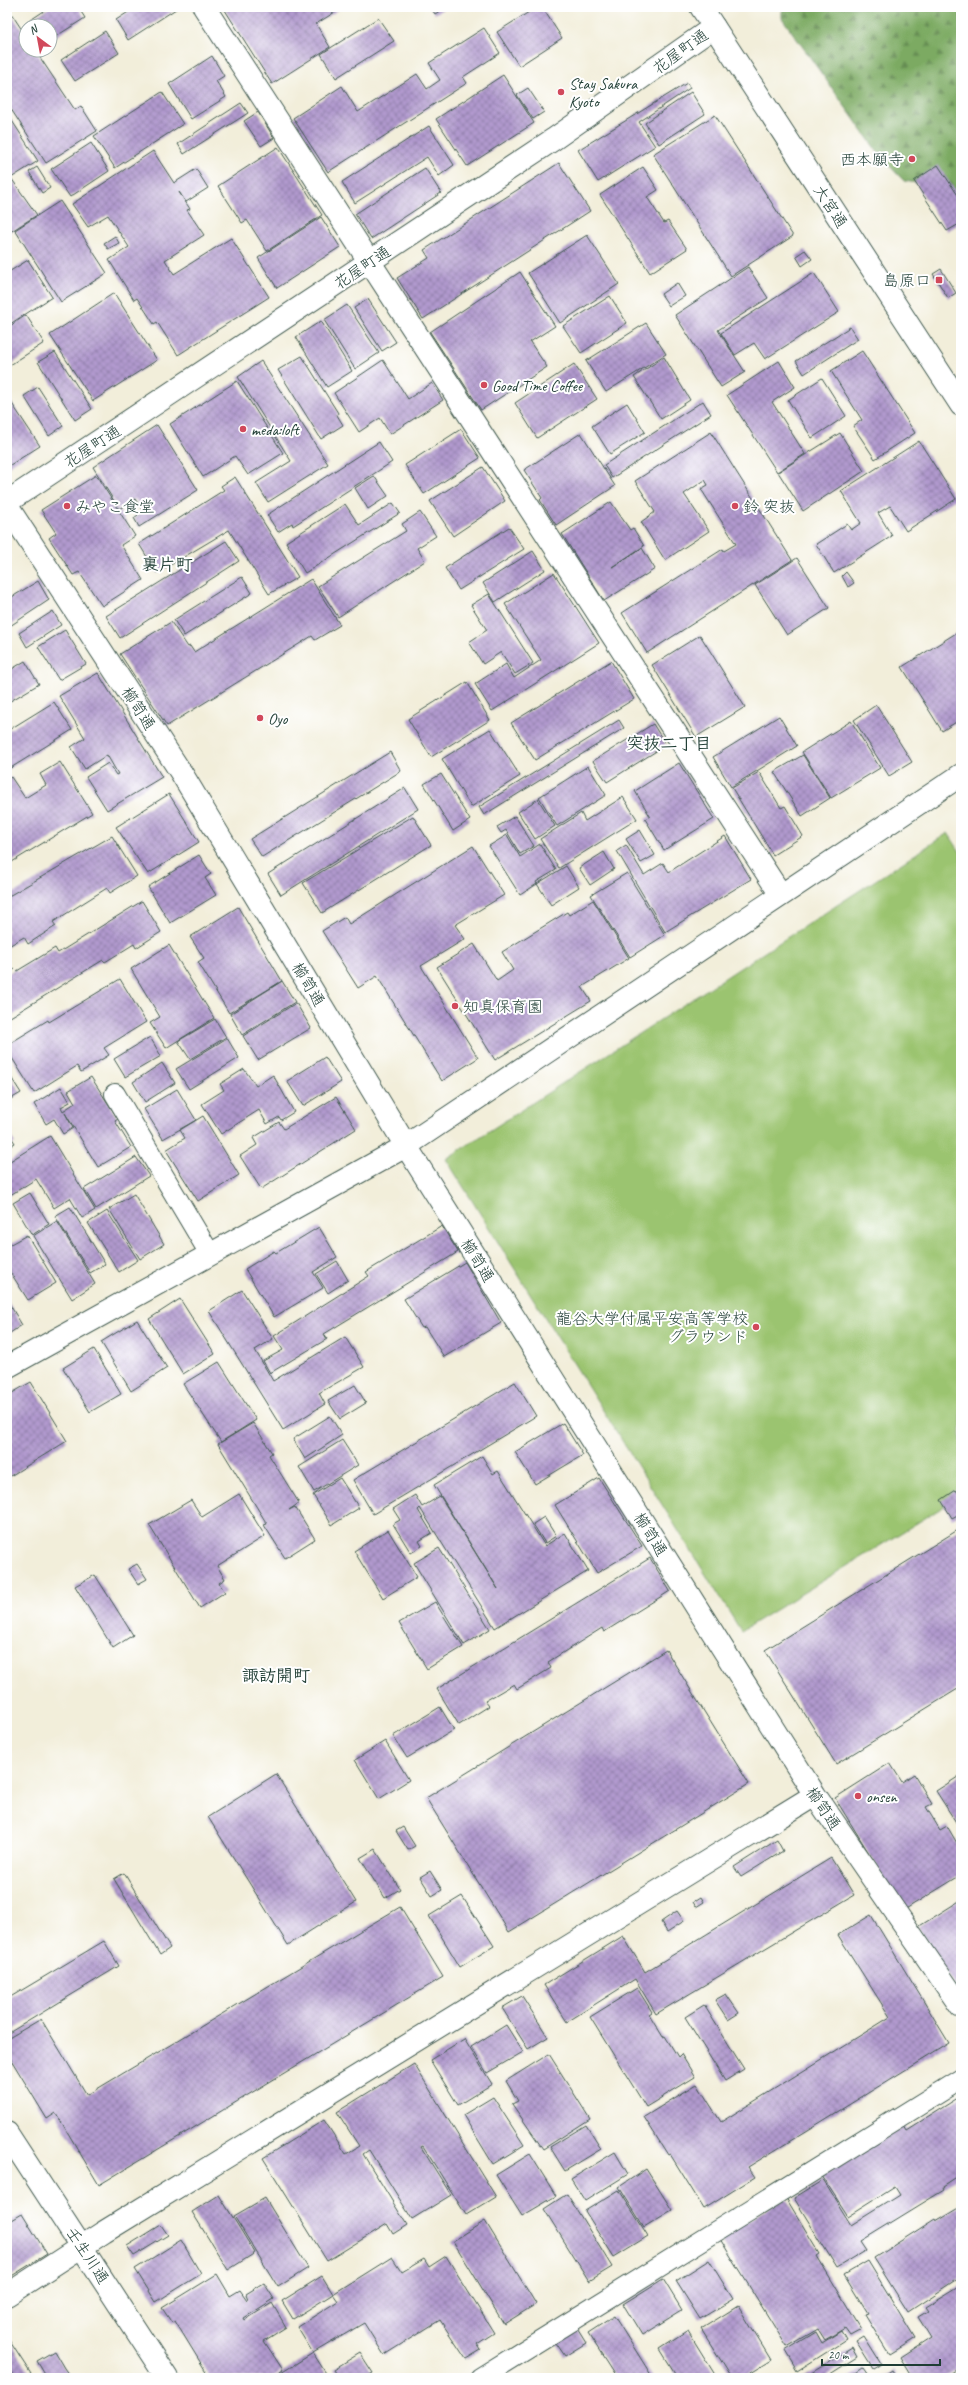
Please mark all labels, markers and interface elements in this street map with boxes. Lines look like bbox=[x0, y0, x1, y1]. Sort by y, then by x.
north arrow bbox=[18, 18, 58, 58]
text: N bbox=[26, 21, 41, 37]
street label: 花屋町通 bbox=[649, 25, 712, 79]
place label: Stay Sakura Kyoto bbox=[569, 74, 638, 112]
marker: Stay Sakura Kyoto bbox=[556, 87, 566, 97]
place label: 西本願寺 bbox=[840, 150, 904, 170]
marker: 西本願寺 bbox=[907, 154, 917, 164]
street label: 大宮通 bbox=[809, 181, 852, 232]
street label: 花屋町通 bbox=[330, 242, 395, 294]
place label: 島原口 bbox=[883, 271, 931, 291]
marker: 島原口 bbox=[934, 275, 944, 285]
place label: Good Time Coffee bbox=[492, 376, 584, 396]
marker: Good Time Coffee bbox=[479, 380, 489, 390]
place label: meda:loft bbox=[251, 420, 300, 440]
street label: 花屋町通 bbox=[60, 421, 125, 473]
marker: meda:loft bbox=[238, 424, 248, 434]
place label: みやこ食堂 bbox=[75, 497, 155, 517]
place label: 鈴 突抜 bbox=[743, 497, 795, 517]
marker: みやこ食堂 bbox=[62, 501, 72, 511]
marker: 鈴 突抜 bbox=[730, 501, 740, 511]
district label: 裏片町 bbox=[142, 554, 193, 575]
street label: 櫛笥通 bbox=[117, 683, 160, 734]
place label: Oyo bbox=[268, 709, 289, 729]
marker: Oyo bbox=[255, 713, 265, 723]
district label: 突抜二丁目 bbox=[627, 733, 712, 754]
street label: 櫛笥通 bbox=[287, 959, 329, 1010]
place label: 知真保育園 bbox=[463, 997, 543, 1017]
marker: 知真保育園 bbox=[450, 1001, 460, 1011]
street label: 櫛笥通 bbox=[456, 1235, 498, 1286]
place label: 龍谷大学付属平安高等学校 グラウンド bbox=[556, 1309, 748, 1347]
marker: 龍谷大学付属平安高等学校 グラウンド bbox=[751, 1322, 761, 1332]
street label: 櫛笥通 bbox=[629, 1509, 671, 1560]
district label: 諏訪開町 bbox=[242, 1665, 310, 1686]
street label: 櫛笥通 bbox=[801, 1783, 845, 1834]
place label: onsen bbox=[866, 1787, 898, 1807]
marker: onsen bbox=[853, 1791, 863, 1801]
street label: 壬生川通 bbox=[61, 2223, 113, 2288]
scale bar bbox=[822, 2341, 940, 2367]
text: 20 m bbox=[828, 2347, 850, 2363]

